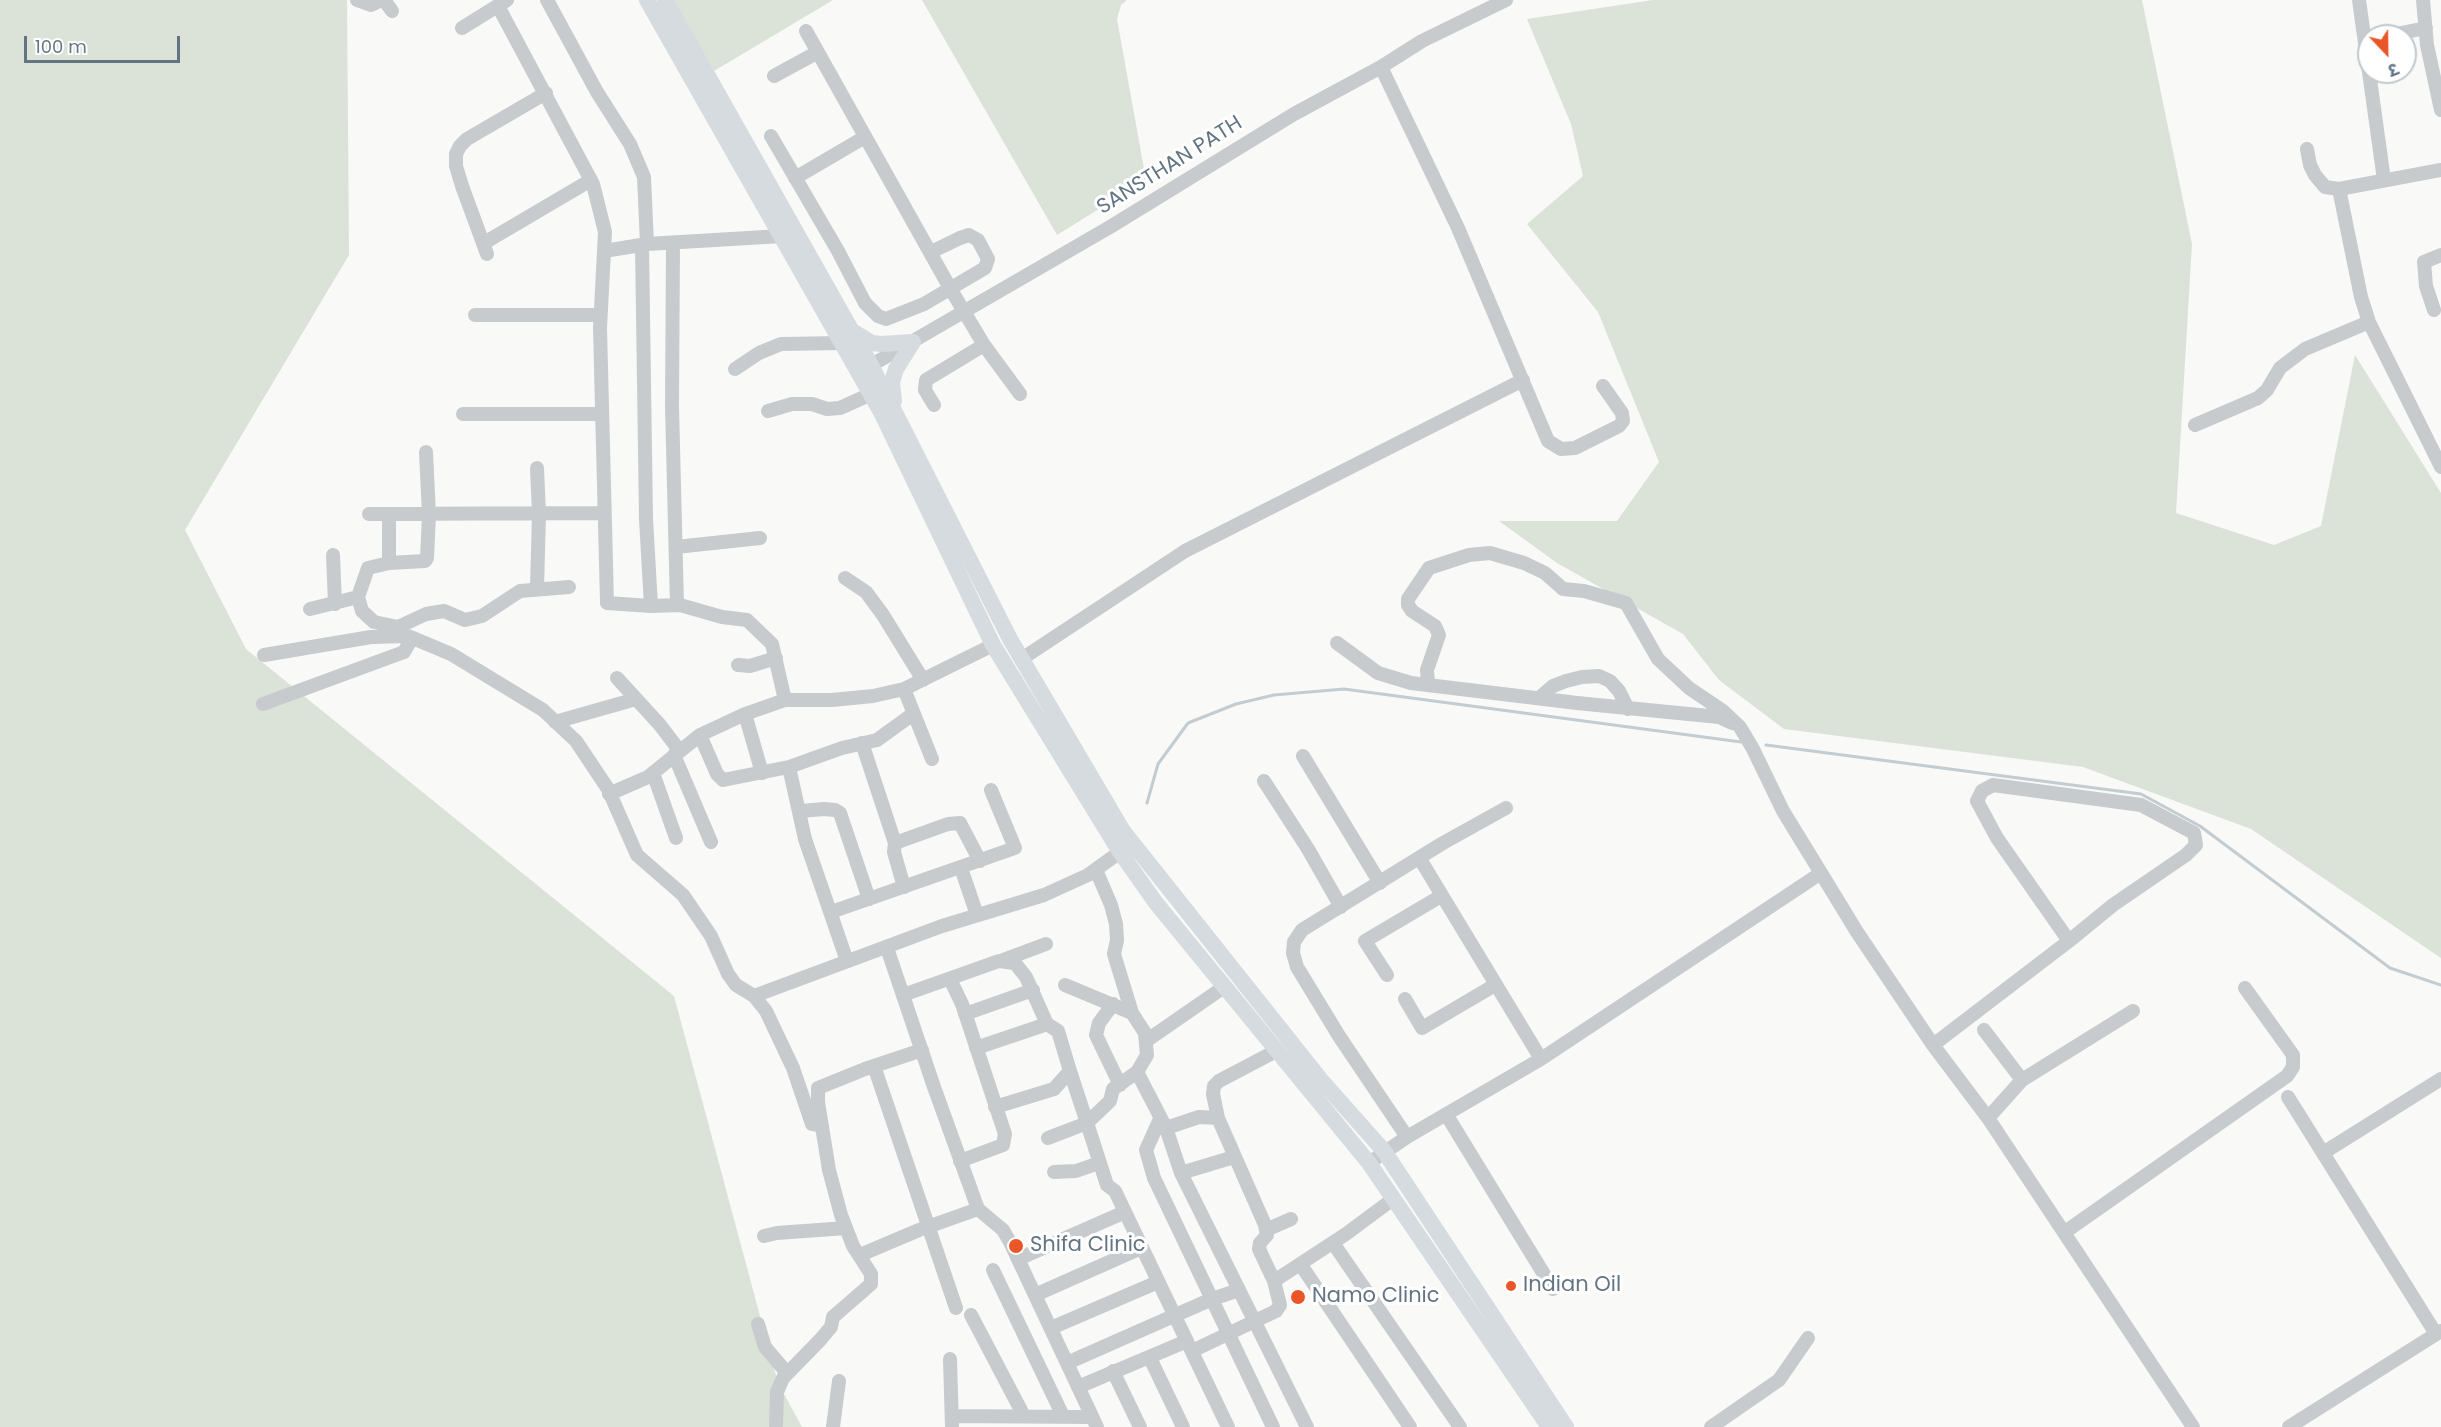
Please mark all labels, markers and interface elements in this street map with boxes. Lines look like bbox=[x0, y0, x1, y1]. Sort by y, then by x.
scale bar bbox=[27, 24, 183, 62]
north arrow bbox=[2357, 24, 2417, 84]
text: 100 m bbox=[35, 34, 87, 59]
text: उ bbox=[2385, 57, 2402, 82]
street label: SANSTHAN PATH bbox=[1093, 111, 1247, 221]
place label: Shifa Clinic bbox=[1030, 1233, 1146, 1259]
marker: Shifa Clinic bbox=[1007, 1237, 1025, 1255]
place label: Indian Oil bbox=[1523, 1273, 1621, 1299]
marker: Indian Oil bbox=[1504, 1279, 1518, 1293]
place label: Namo Clinic bbox=[1312, 1284, 1440, 1310]
marker: Namo Clinic bbox=[1289, 1288, 1307, 1306]

